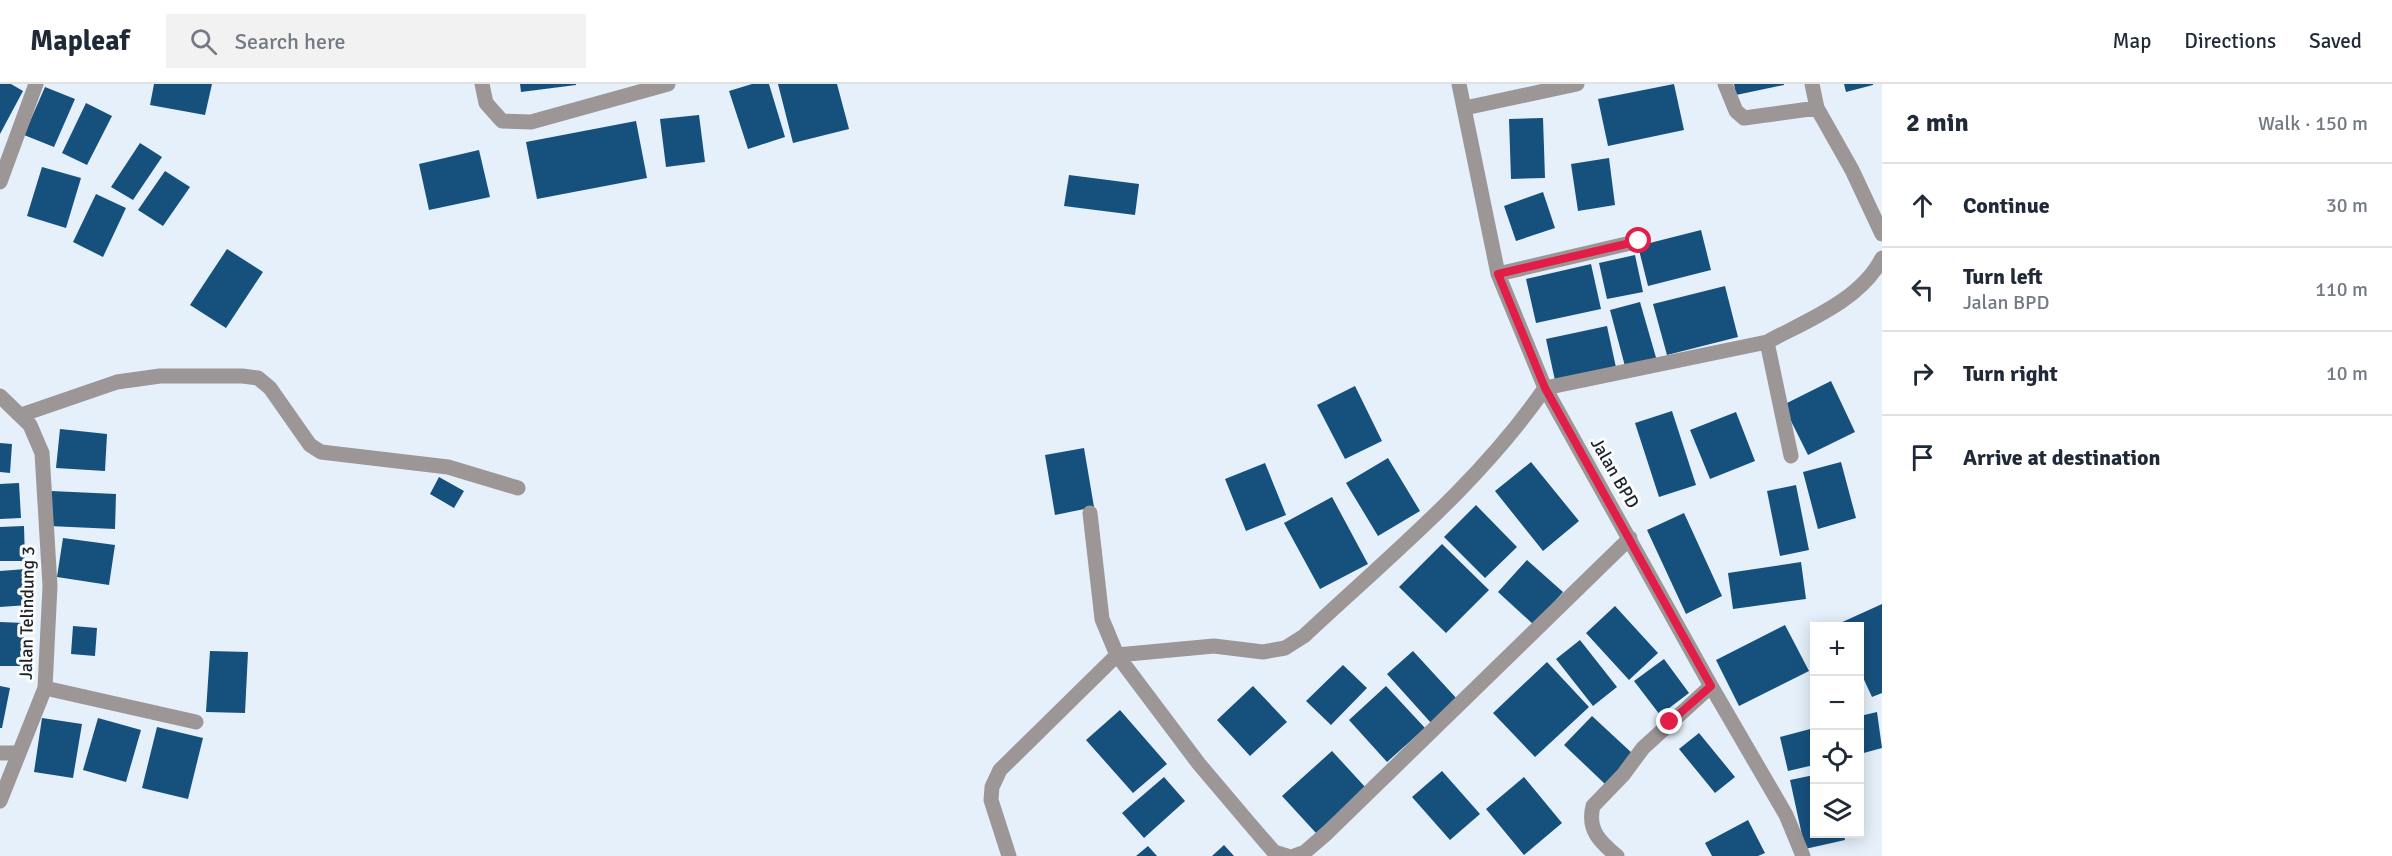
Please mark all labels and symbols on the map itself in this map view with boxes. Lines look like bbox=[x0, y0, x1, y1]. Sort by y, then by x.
route start bbox=[1625, 227, 1651, 253]
street label: Jalan BPD bbox=[1586, 434, 1644, 512]
street label: Jalan Telindung 3 bbox=[15, 546, 39, 680]
route end bbox=[1656, 708, 1682, 734]

